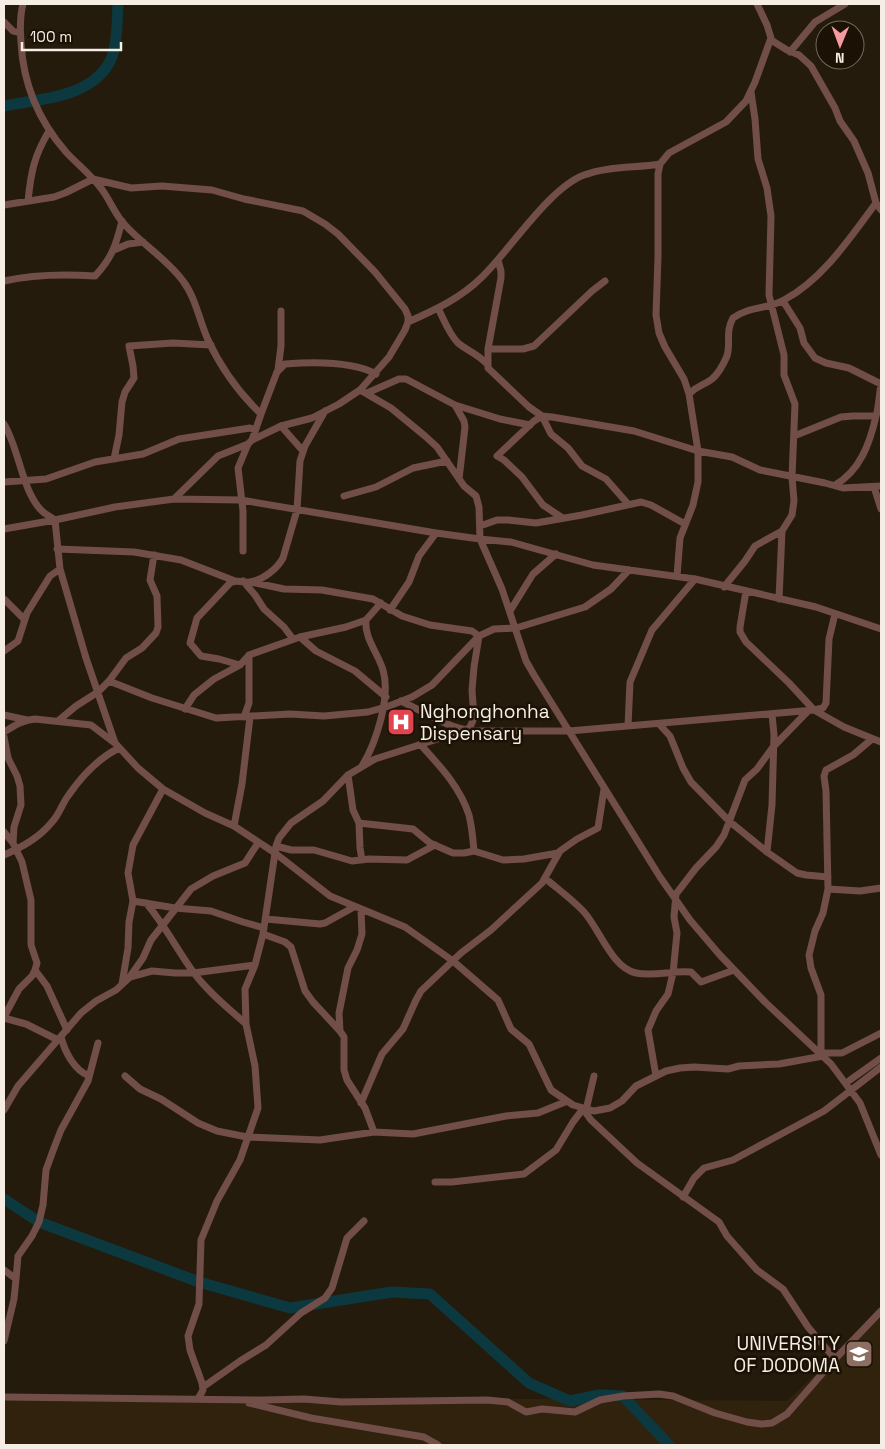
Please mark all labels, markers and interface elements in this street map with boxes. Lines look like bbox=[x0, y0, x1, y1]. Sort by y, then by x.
scale bar bbox=[22, 20, 121, 52]
north arrow bbox=[815, 20, 865, 70]
text: 100 m bbox=[30, 27, 72, 46]
text: N bbox=[835, 49, 845, 67]
place label: Nghonghonha Dispensary bbox=[420, 699, 550, 746]
hospital icon: Nghonghonha Dispensary bbox=[386, 707, 416, 737]
place label: UNIVERSITY OF DODOMA bbox=[734, 1331, 840, 1378]
school or university icon: UNIVERSITY OF DODOMA bbox=[844, 1339, 874, 1369]

